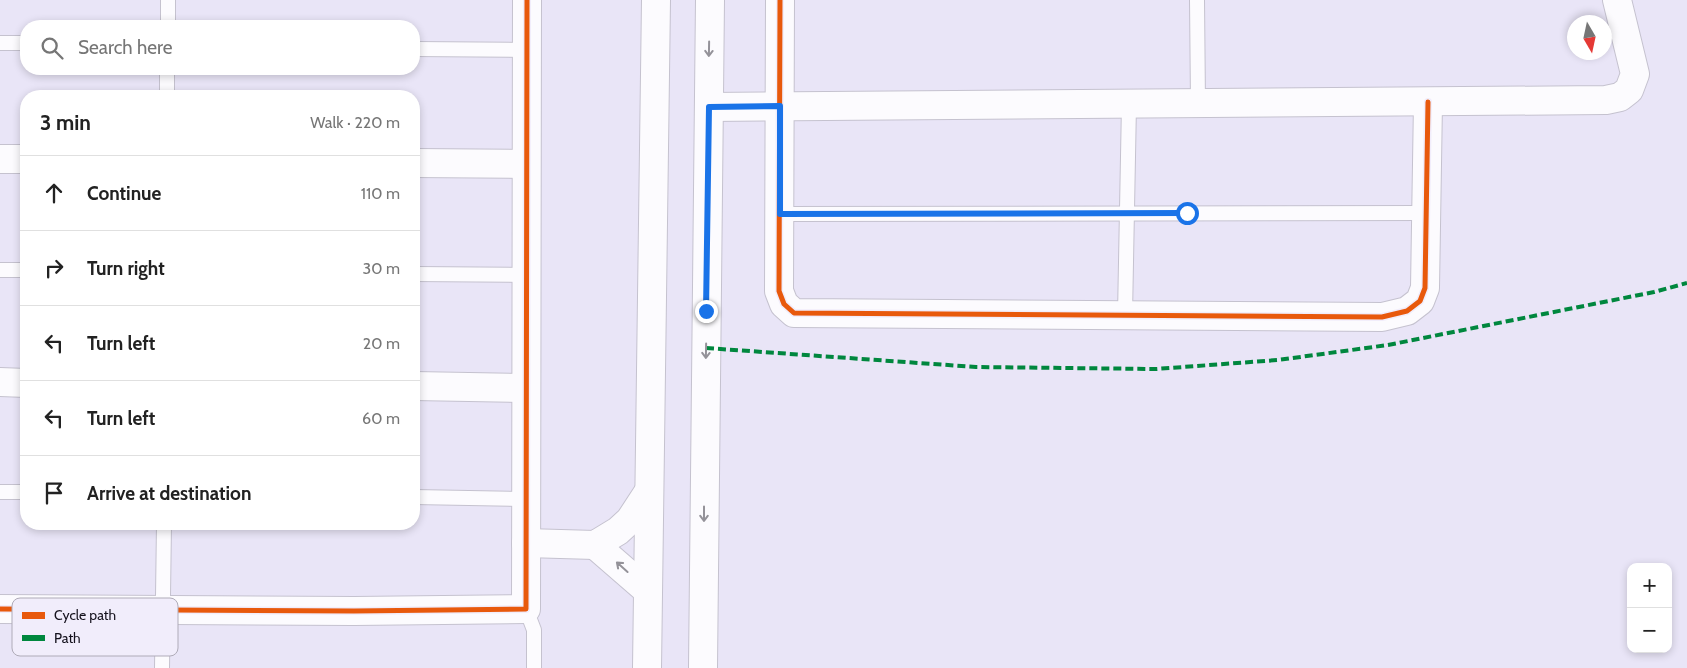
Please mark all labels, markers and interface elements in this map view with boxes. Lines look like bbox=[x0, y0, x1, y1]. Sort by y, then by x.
north arrow bbox=[1567, 15, 1612, 60]
search box bbox=[20, 20, 420, 75]
icon: search bbox=[38, 34, 66, 62]
text: Search here bbox=[78, 36, 172, 59]
one-way arrow bbox=[704, 40, 714, 56]
text: 3 min bbox=[40, 110, 91, 135]
text: Walk · 220 m bbox=[310, 113, 400, 132]
icon: ahead bbox=[40, 179, 68, 207]
text: Continue bbox=[87, 182, 161, 205]
text: 110 m bbox=[361, 184, 400, 203]
route start bbox=[1176, 202, 1199, 225]
icon: right bbox=[40, 254, 68, 282]
text: Turn right bbox=[87, 257, 165, 280]
text: 30 m bbox=[363, 259, 400, 278]
route end bbox=[695, 300, 718, 323]
icon: left bbox=[40, 329, 68, 357]
text: Turn left bbox=[87, 332, 155, 355]
text: 20 m bbox=[363, 334, 400, 353]
one-way arrow bbox=[701, 342, 711, 359]
icon: left bbox=[40, 404, 68, 432]
text: Turn left bbox=[87, 407, 155, 430]
text: 60 m bbox=[362, 409, 400, 428]
icon: arrive bbox=[40, 479, 68, 507]
text: Arrive at destination bbox=[87, 482, 251, 505]
one-way arrow bbox=[699, 505, 709, 521]
one-way arrow bbox=[615, 562, 628, 573]
map controls bbox=[1627, 563, 1672, 653]
button: + bbox=[1627, 563, 1672, 608]
legend bbox=[12, 598, 178, 656]
text: Cycle path bbox=[54, 606, 116, 624]
button: − bbox=[1627, 608, 1672, 653]
text: Path bbox=[54, 629, 81, 647]

